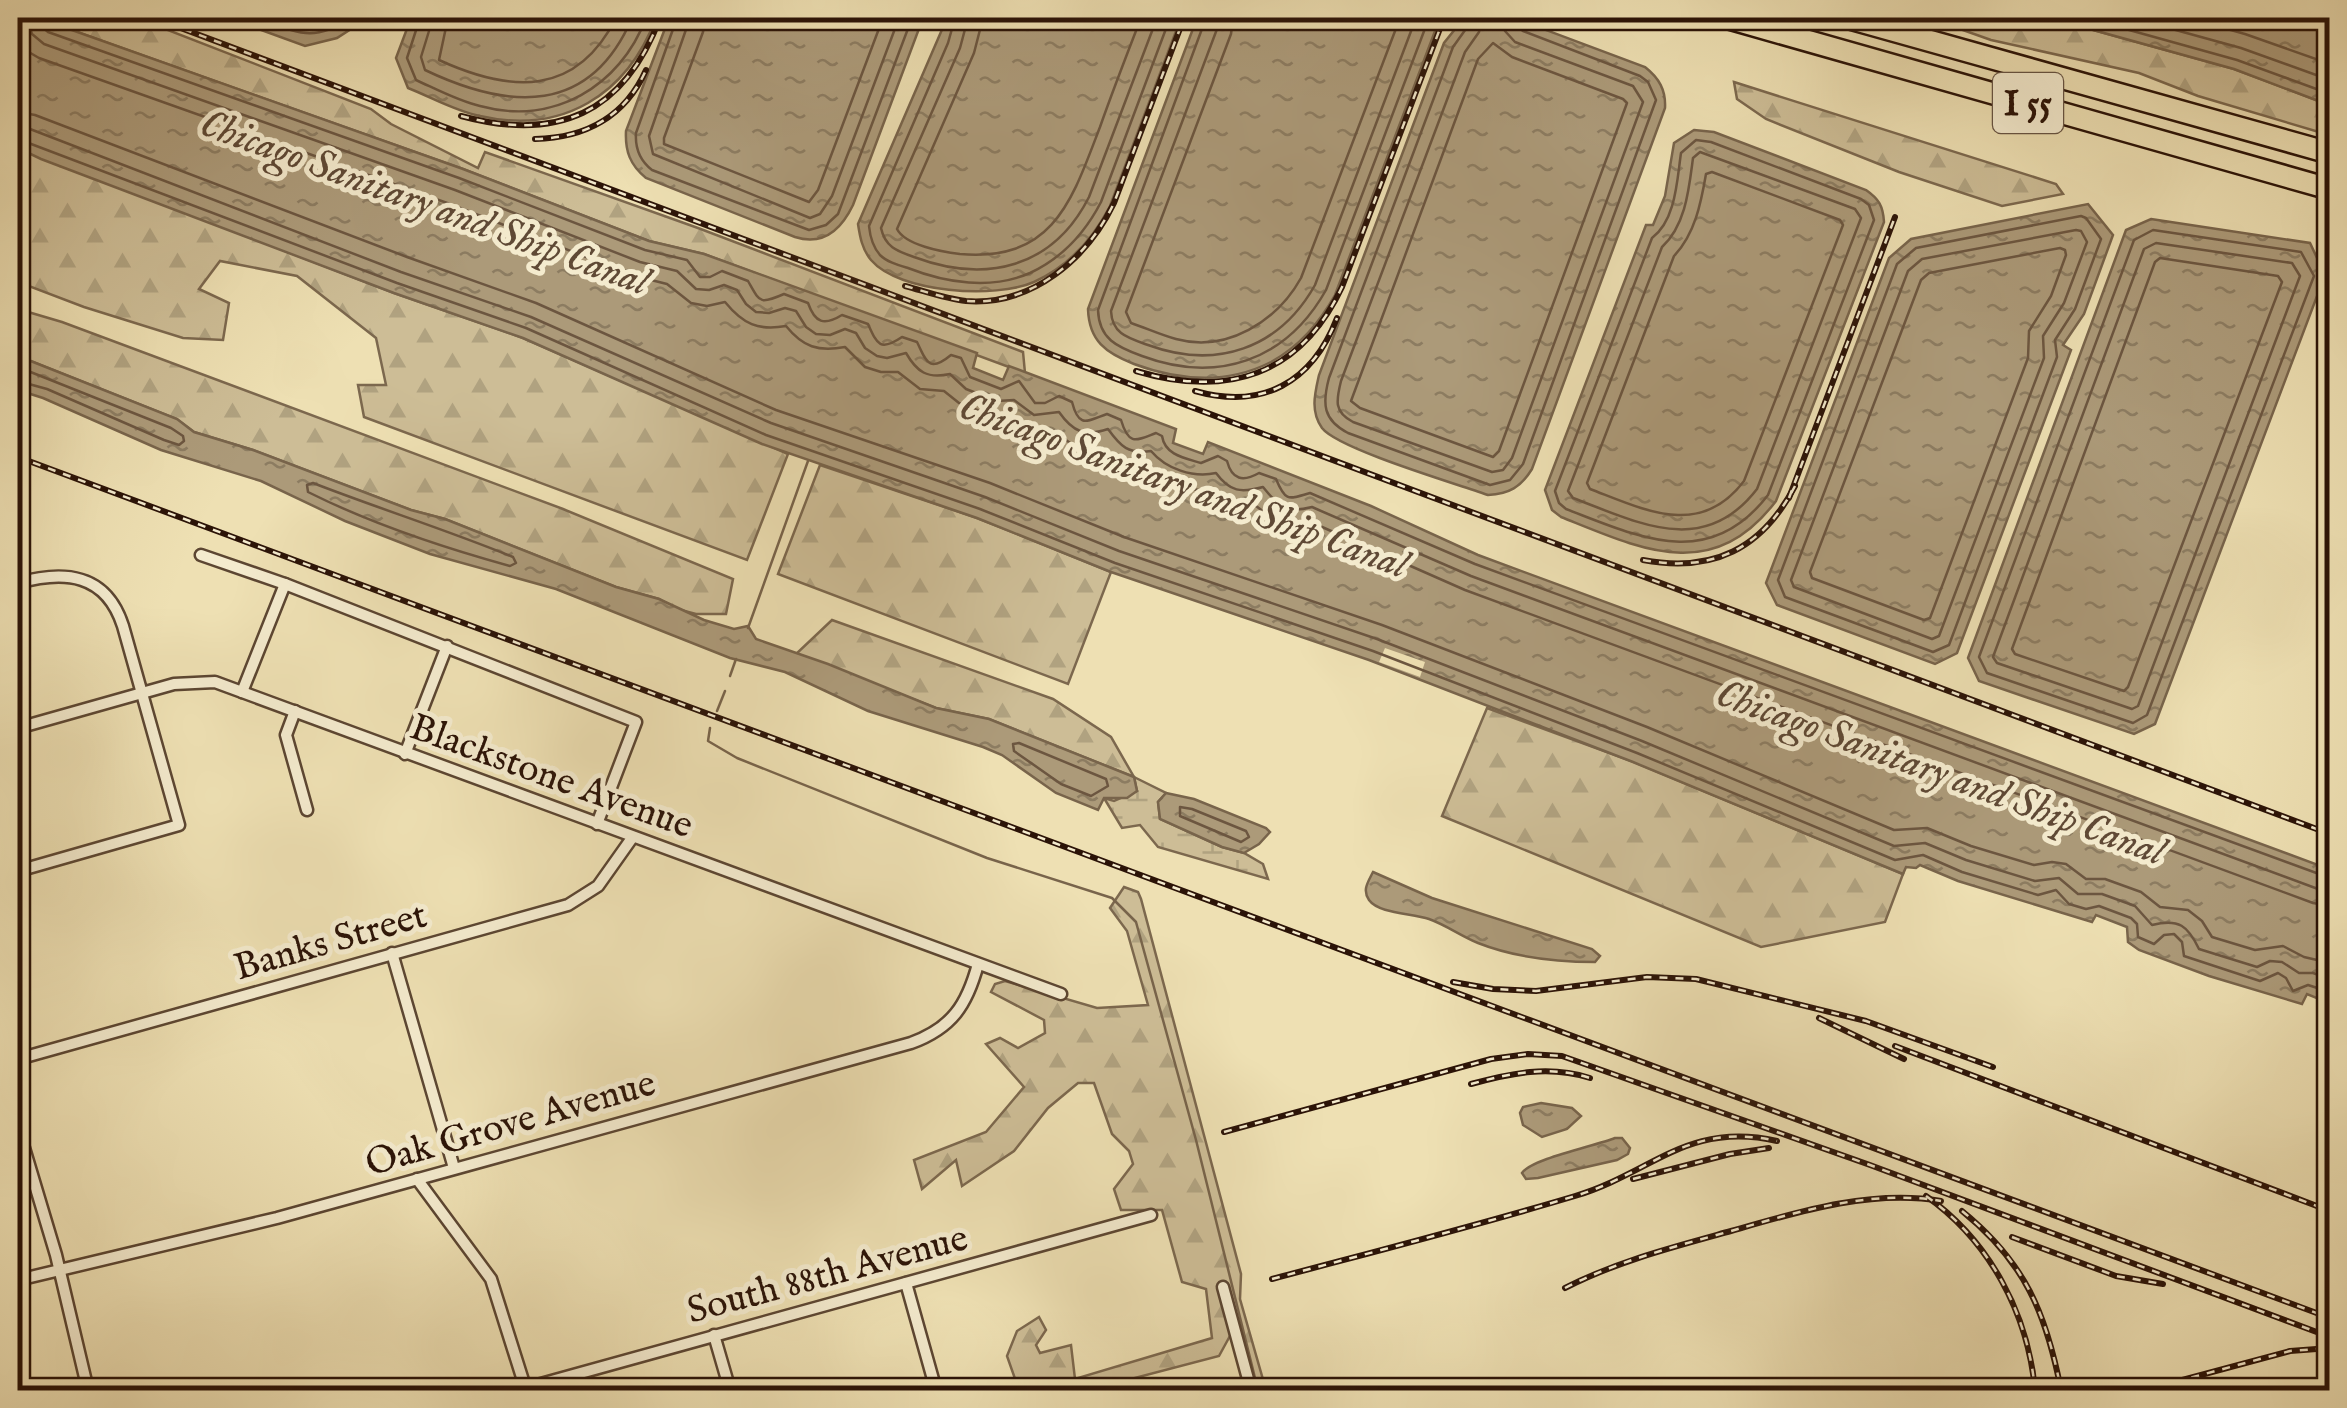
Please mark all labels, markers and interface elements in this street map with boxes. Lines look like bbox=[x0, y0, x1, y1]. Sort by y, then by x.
road number: I 55 bbox=[1993, 73, 2063, 133]
water label: Chicago Sanitary and Ship Canal bbox=[193, 99, 658, 310]
water label: Chicago Sanitary and Ship Canal bbox=[952, 382, 1417, 593]
water label: Chicago Sanitary and Ship Canal bbox=[1709, 669, 2174, 880]
street label: Blackstone Avenue bbox=[403, 704, 699, 851]
street label: Banks Street bbox=[229, 892, 433, 993]
street label: Oak Grove Avenue bbox=[360, 1061, 661, 1189]
street label: South 88th Avenue bbox=[682, 1215, 973, 1336]

